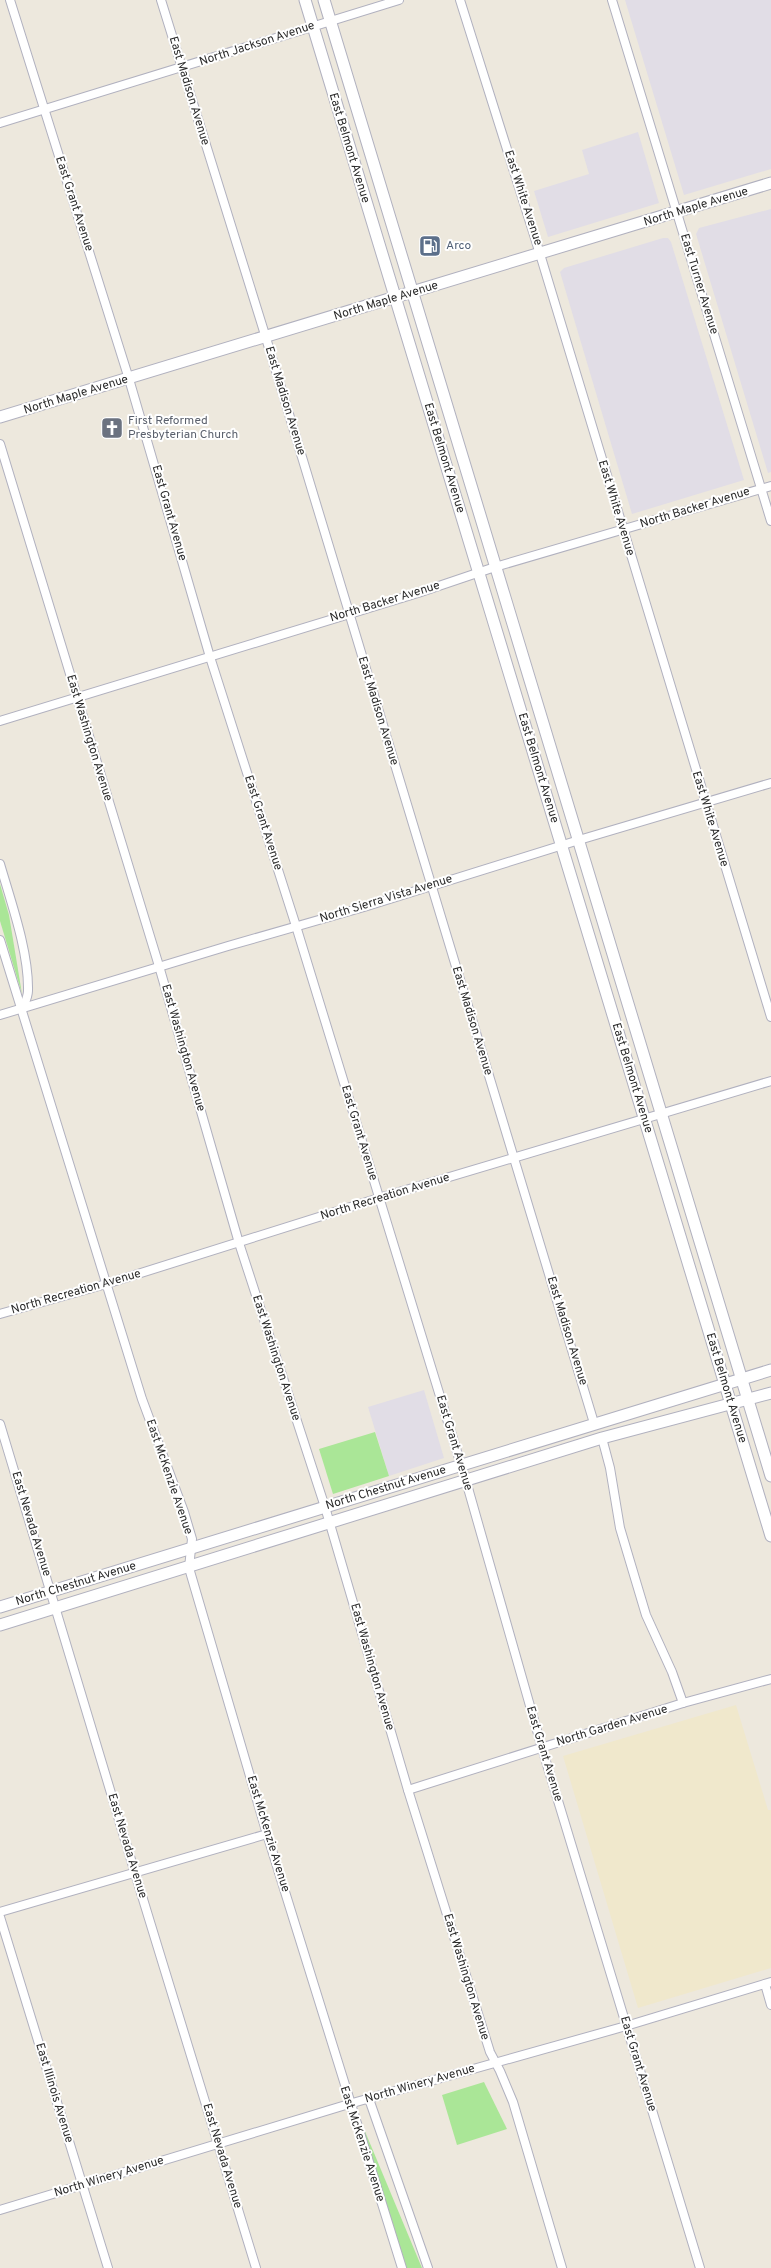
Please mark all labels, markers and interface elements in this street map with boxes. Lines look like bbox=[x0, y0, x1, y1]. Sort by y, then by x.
street label: North Jackson Avenue bbox=[197, 18, 317, 70]
street label: East Madison Avenue bbox=[165, 35, 213, 147]
street label: East Belmont Avenue bbox=[325, 91, 373, 205]
street label: East White Avenue bbox=[500, 148, 546, 248]
street label: East Grant Avenue bbox=[51, 154, 97, 254]
street label: North Maple Avenue bbox=[642, 183, 750, 231]
street label: East Turner Avenue bbox=[676, 232, 722, 336]
fuel station icon: Arco bbox=[417, 233, 443, 259]
place label: Arco bbox=[446, 238, 472, 254]
street label: North Maple Avenue bbox=[332, 277, 440, 325]
street label: East Madison Avenue bbox=[261, 345, 309, 457]
street label: North Maple Avenue bbox=[22, 371, 130, 419]
street label: East Belmont Avenue bbox=[420, 401, 468, 515]
place label: First Reformed Presbyterian Church bbox=[128, 413, 238, 443]
church icon: First Reformed Presbyterian Church bbox=[99, 415, 125, 441]
street label: East White Avenue bbox=[594, 458, 638, 558]
street label: East Grant Avenue bbox=[148, 463, 190, 563]
street label: North Backer Avenue bbox=[638, 484, 752, 532]
street label: North Backer Avenue bbox=[328, 578, 442, 626]
street label: East Madison Avenue bbox=[354, 655, 402, 767]
street label: East Washington Avenue bbox=[62, 673, 116, 803]
street label: East Belmont Avenue bbox=[514, 711, 562, 825]
street label: East White Avenue bbox=[688, 769, 732, 869]
street label: East Grant Avenue bbox=[240, 773, 286, 873]
street label: North Sierra Vista Avenue bbox=[318, 871, 454, 927]
street label: East Madison Avenue bbox=[448, 965, 496, 1077]
street label: East Washington Avenue bbox=[157, 983, 209, 1113]
street label: East Belmont Avenue bbox=[608, 1021, 656, 1135]
street label: East Grant Avenue bbox=[337, 1083, 381, 1183]
street label: North Recreation Avenue bbox=[318, 1170, 452, 1224]
street label: North Recreation Avenue bbox=[9, 1266, 143, 1318]
street label: East Madison Avenue bbox=[543, 1275, 591, 1387]
street label: East Washington Avenue bbox=[248, 1293, 304, 1423]
street label: East Belmont Avenue bbox=[702, 1331, 750, 1445]
street label: East Grant Avenue bbox=[432, 1393, 476, 1493]
street label: East McKenzie Avenue bbox=[142, 1417, 196, 1537]
street label: North Chestnut Avenue bbox=[324, 1462, 448, 1514]
street label: East Nevada Avenue bbox=[7, 1470, 55, 1578]
street label: North Chestnut Avenue bbox=[14, 1558, 138, 1610]
street label: East Washington Avenue bbox=[346, 1602, 398, 1732]
street label: North Garden Avenue bbox=[554, 1701, 670, 1751]
street label: East Grant Avenue bbox=[522, 1704, 566, 1804]
street label: East McKenzie Avenue bbox=[243, 1774, 293, 1894]
street label: East Nevada Avenue bbox=[103, 1792, 151, 1900]
street label: East Washington Avenue bbox=[439, 1912, 493, 2042]
street label: East Grant Avenue bbox=[616, 2014, 660, 2114]
street label: East Illinois Avenue bbox=[31, 2041, 77, 2145]
street label: North Winery Avenue bbox=[363, 2061, 477, 2107]
street label: East McKenzie Avenue bbox=[336, 2084, 388, 2204]
street label: East Nevada Avenue bbox=[198, 2102, 246, 2210]
street label: North Winery Avenue bbox=[52, 2153, 166, 2201]

